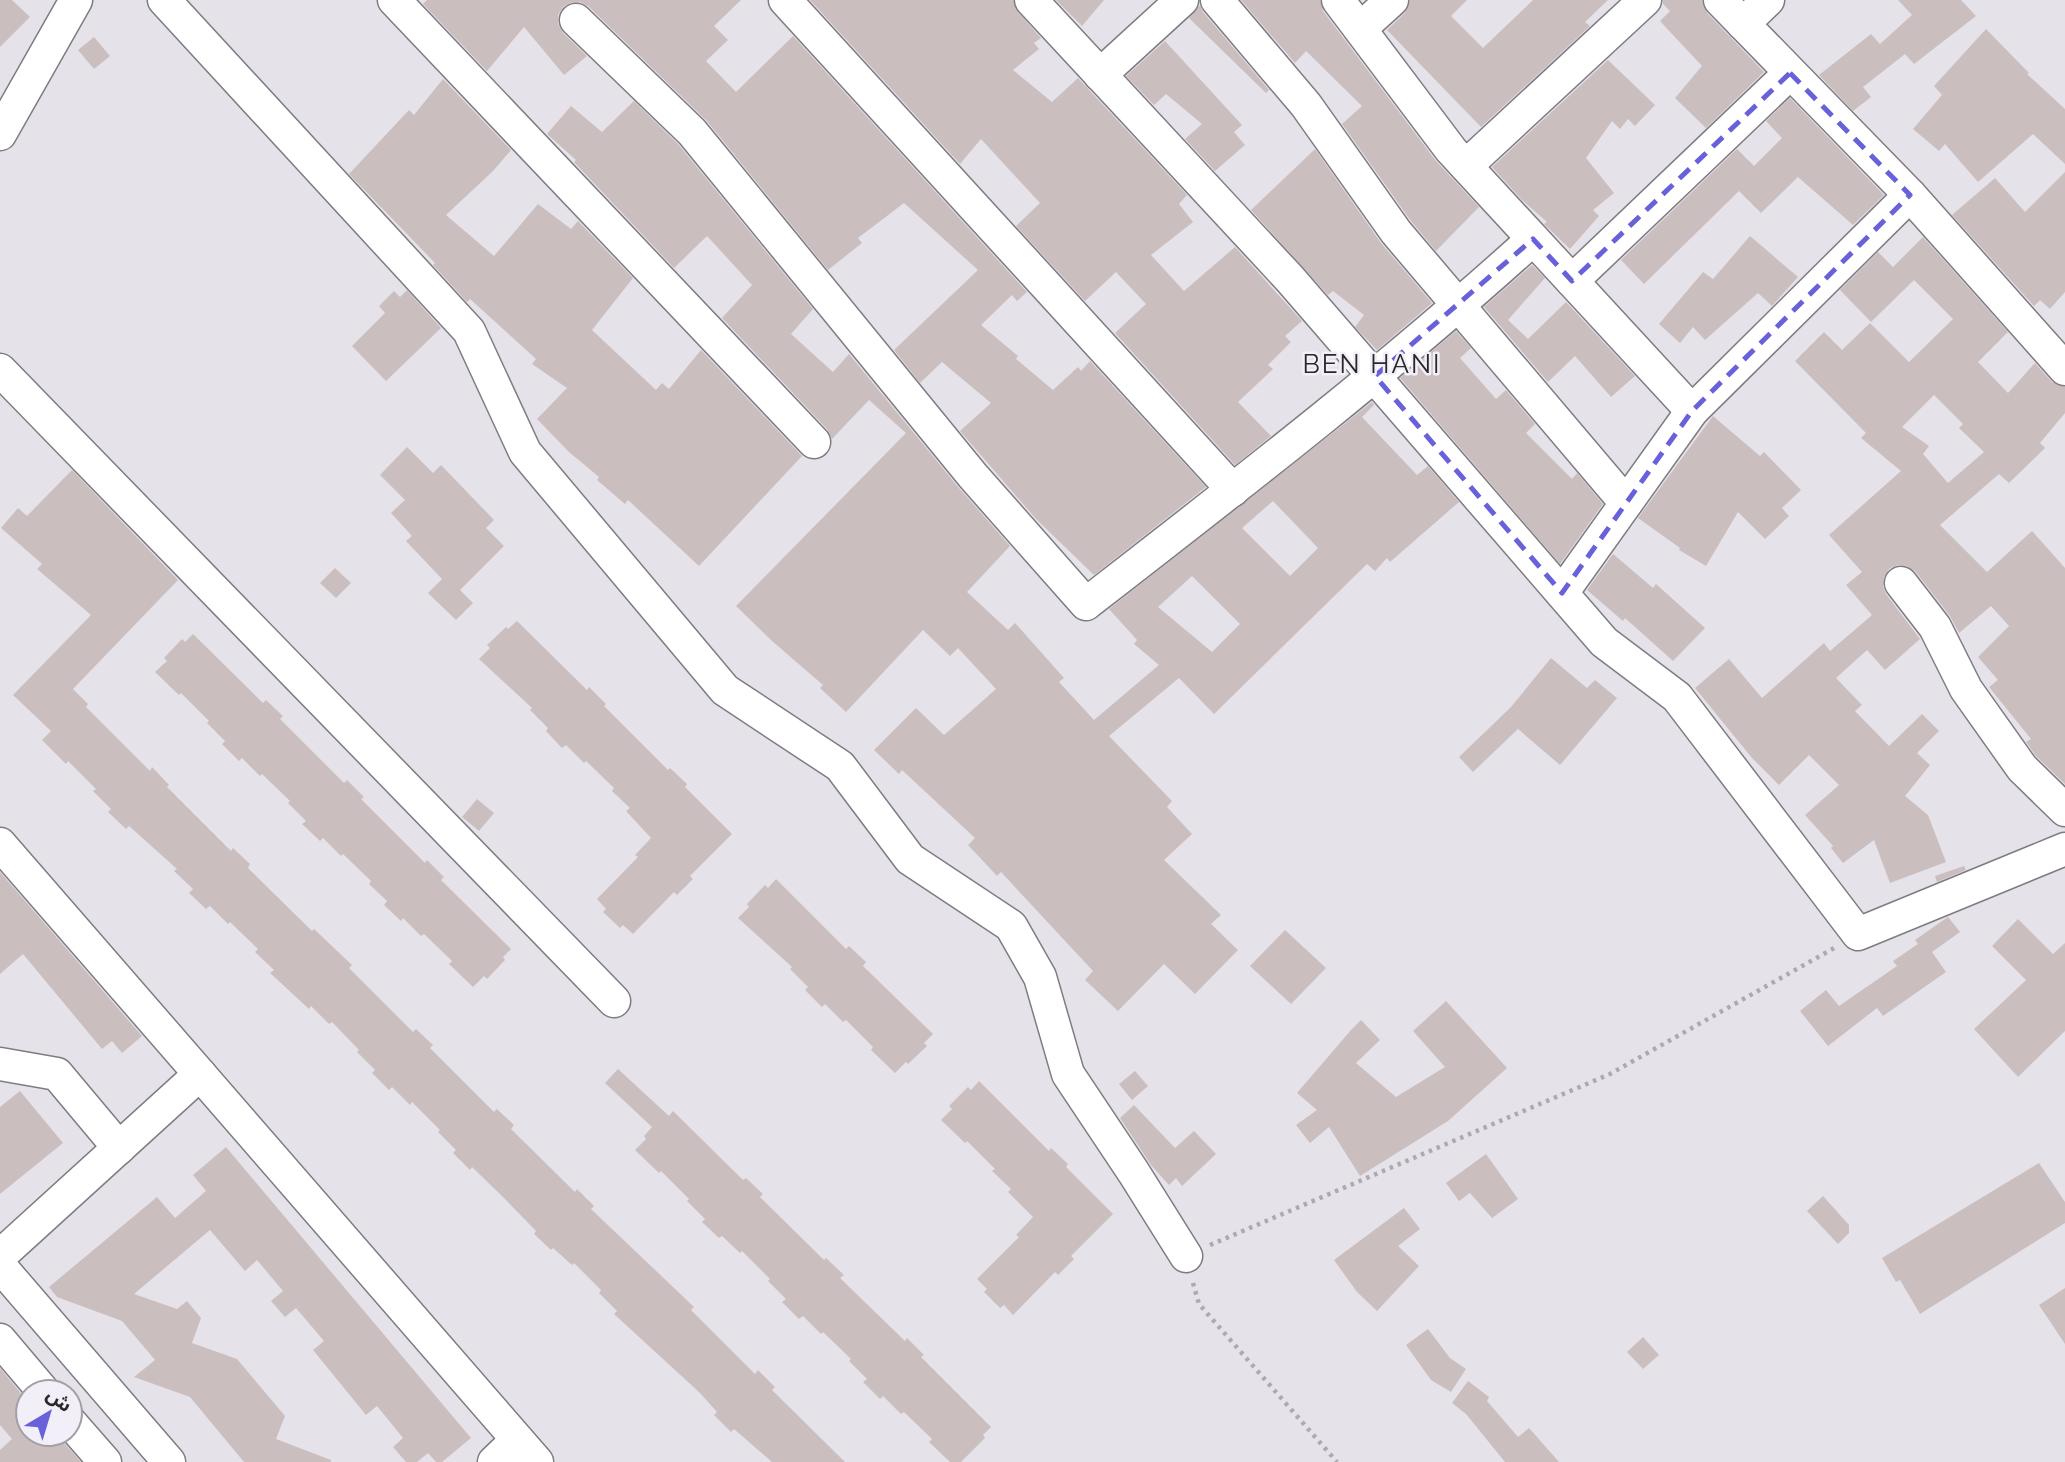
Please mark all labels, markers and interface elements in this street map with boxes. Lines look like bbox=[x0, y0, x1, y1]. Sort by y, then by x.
district label: BEN HANI bbox=[1302, 349, 1442, 379]
north arrow bbox=[14, 1378, 84, 1448]
text: ش bbox=[42, 1383, 76, 1416]

